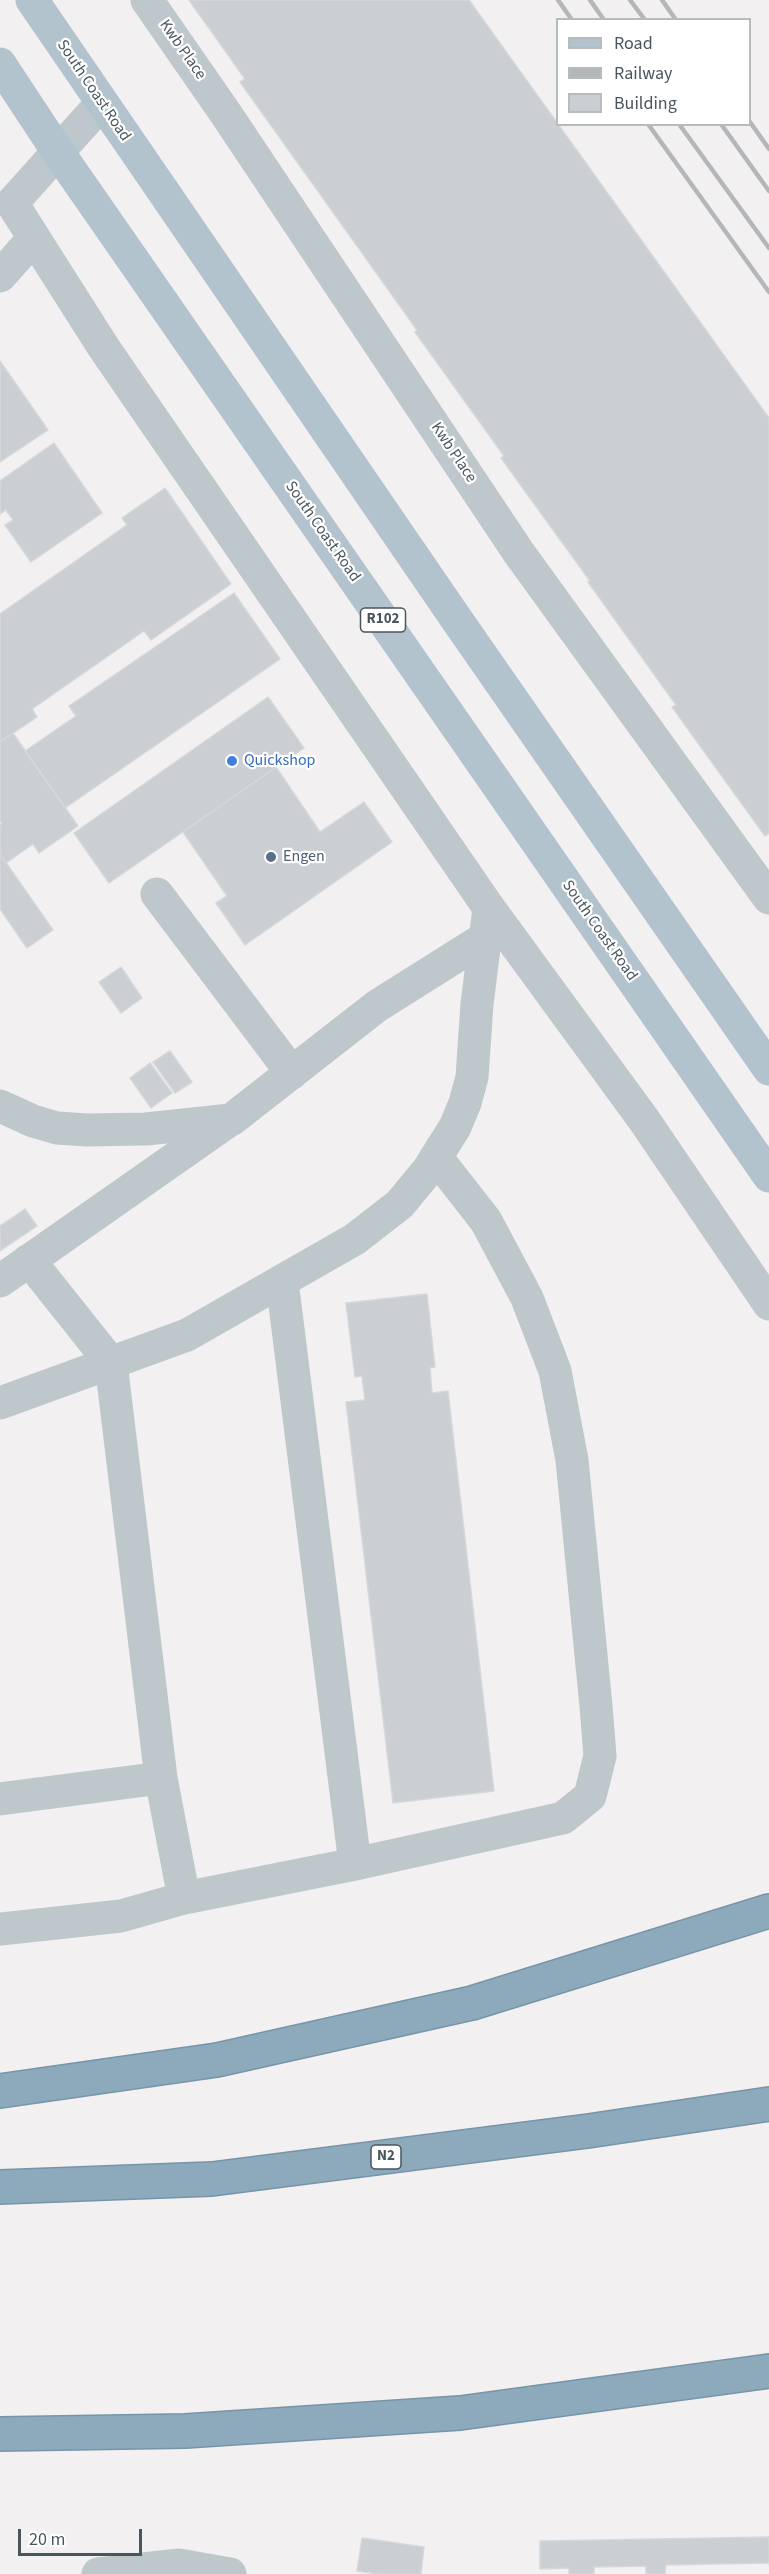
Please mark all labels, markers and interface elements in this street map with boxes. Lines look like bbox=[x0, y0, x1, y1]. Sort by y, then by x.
street label: Kwb Place bbox=[154, 16, 210, 84]
legend bbox=[556, 18, 751, 126]
text: Road bbox=[614, 31, 653, 56]
street label: South Coast Road bbox=[52, 37, 134, 145]
text: Railway bbox=[614, 61, 673, 86]
text: Building bbox=[614, 91, 677, 116]
street label: Kwb Place bbox=[426, 419, 480, 487]
street label: South Coast Road bbox=[280, 478, 364, 586]
road number: R102 bbox=[360, 608, 406, 632]
place label: Quickshop bbox=[244, 751, 315, 771]
marker: Quickshop bbox=[225, 754, 239, 768]
place label: Engen bbox=[283, 847, 325, 867]
marker: Engen bbox=[264, 850, 278, 864]
street label: South Coast Road bbox=[557, 877, 641, 985]
road number: N2 bbox=[371, 2145, 401, 2169]
scale bar bbox=[21, 2517, 146, 2555]
text: 20 m bbox=[29, 2527, 65, 2552]

